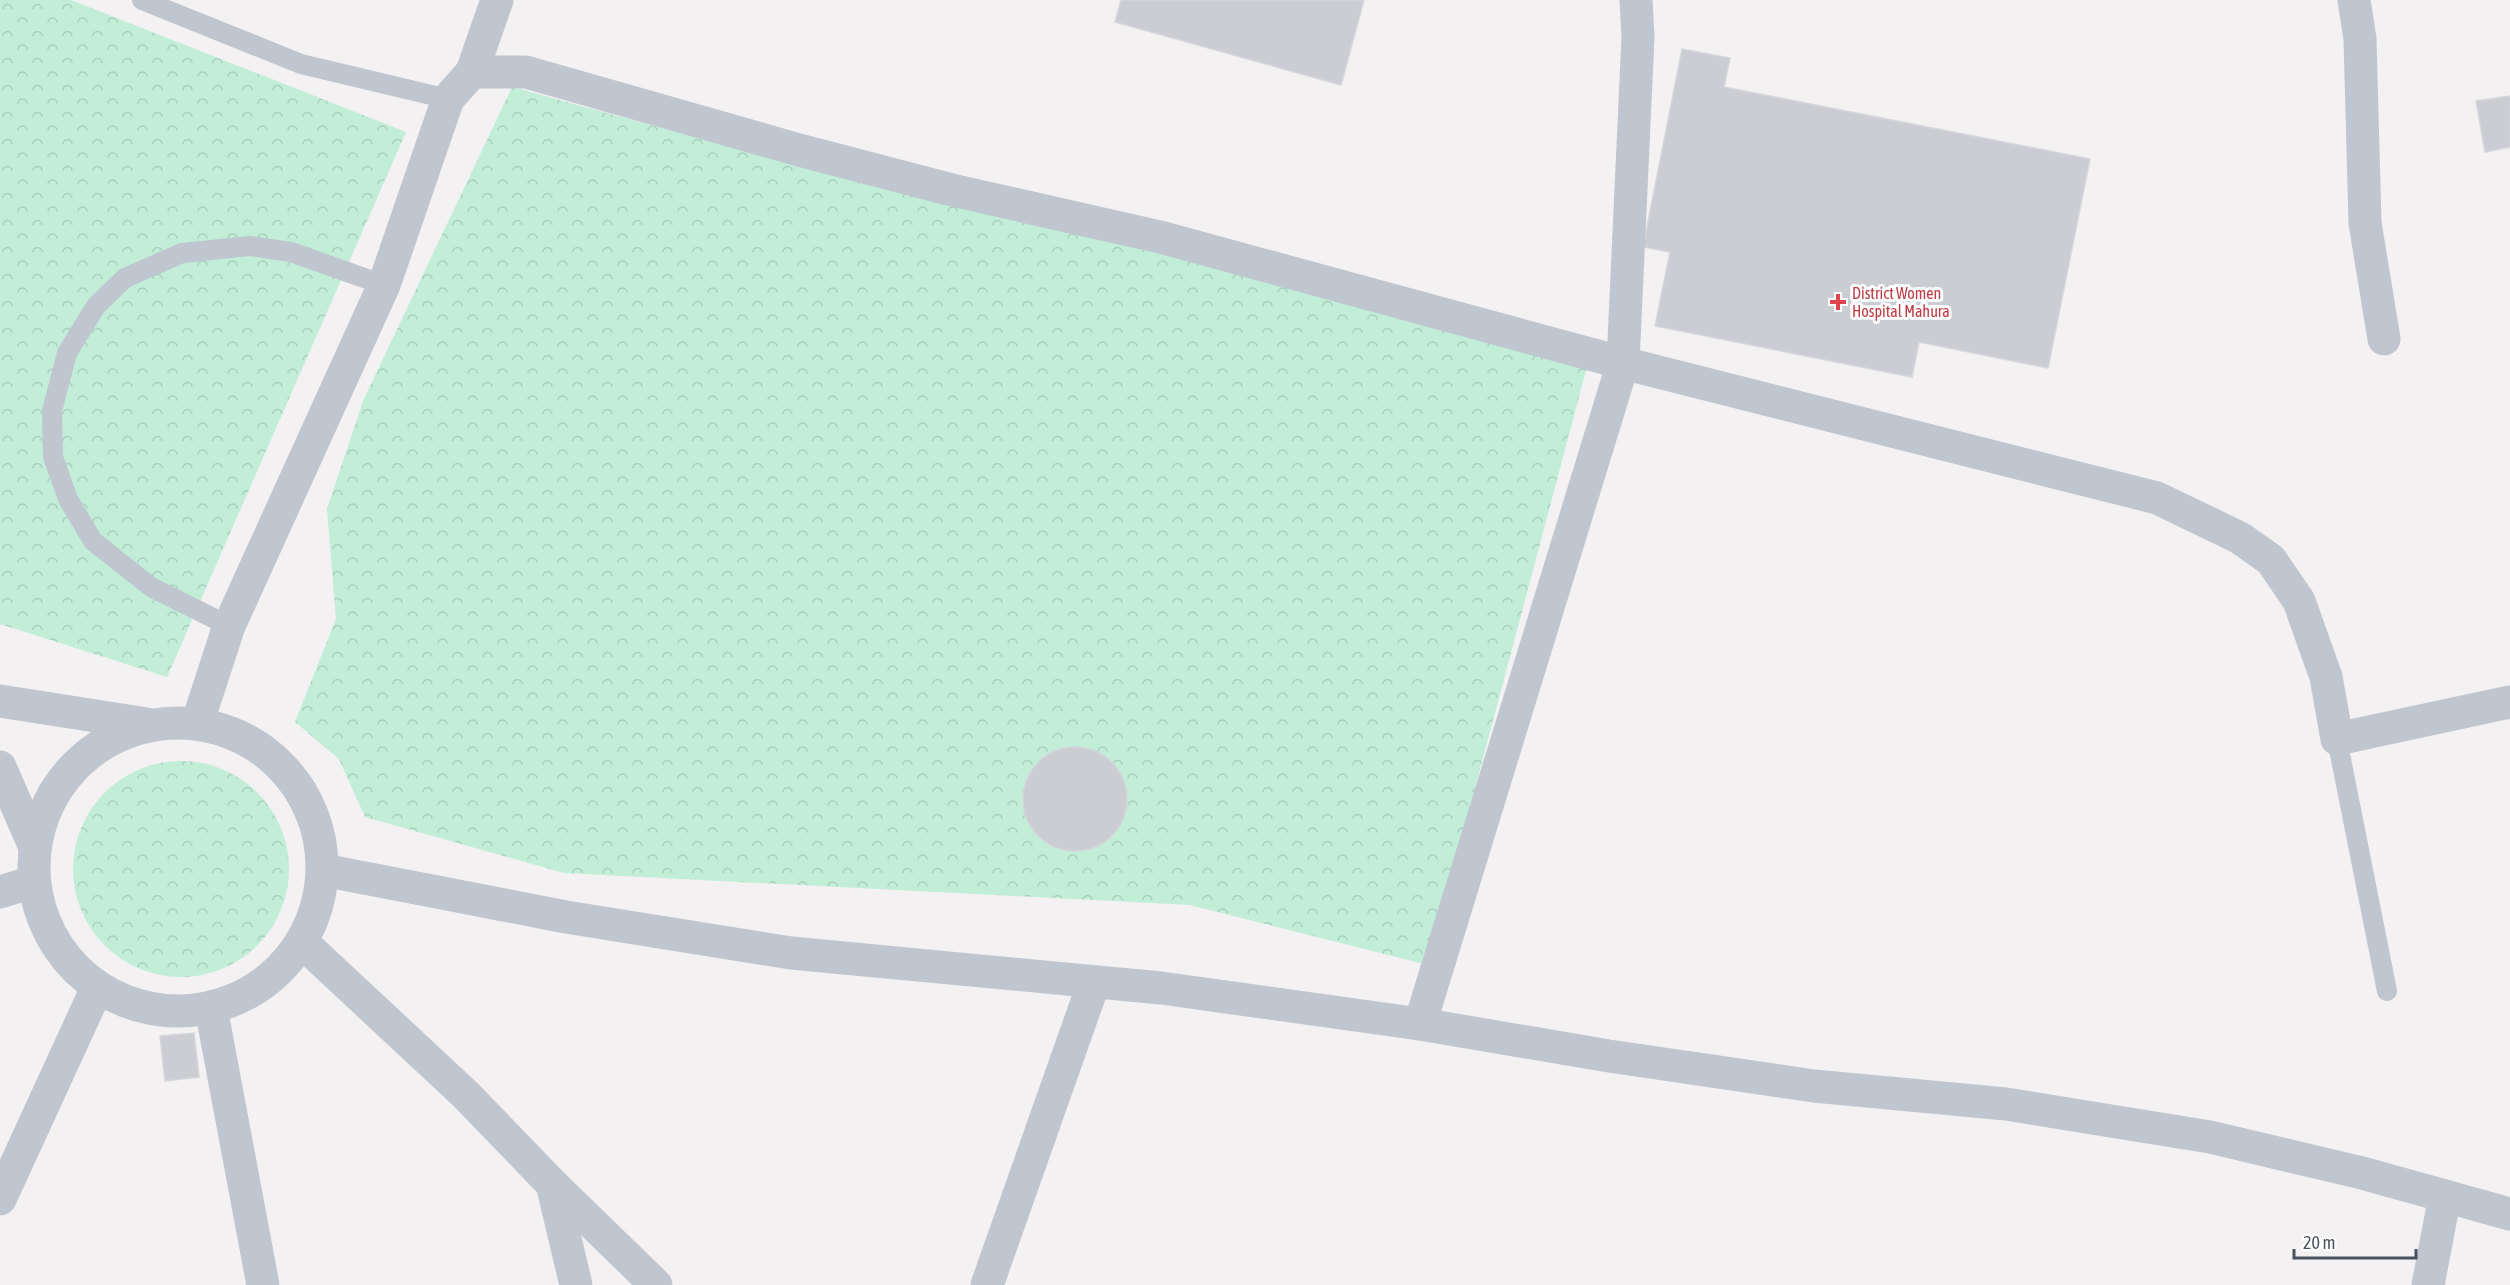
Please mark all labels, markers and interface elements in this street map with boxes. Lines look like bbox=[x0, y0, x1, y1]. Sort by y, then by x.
place label: District Women Hospital Mahura bbox=[1852, 284, 1950, 321]
marker: District Women Hospital Mahura bbox=[1829, 293, 1847, 311]
scale bar bbox=[2294, 1222, 2416, 1260]
text: 20 m bbox=[2303, 1232, 2335, 1253]

